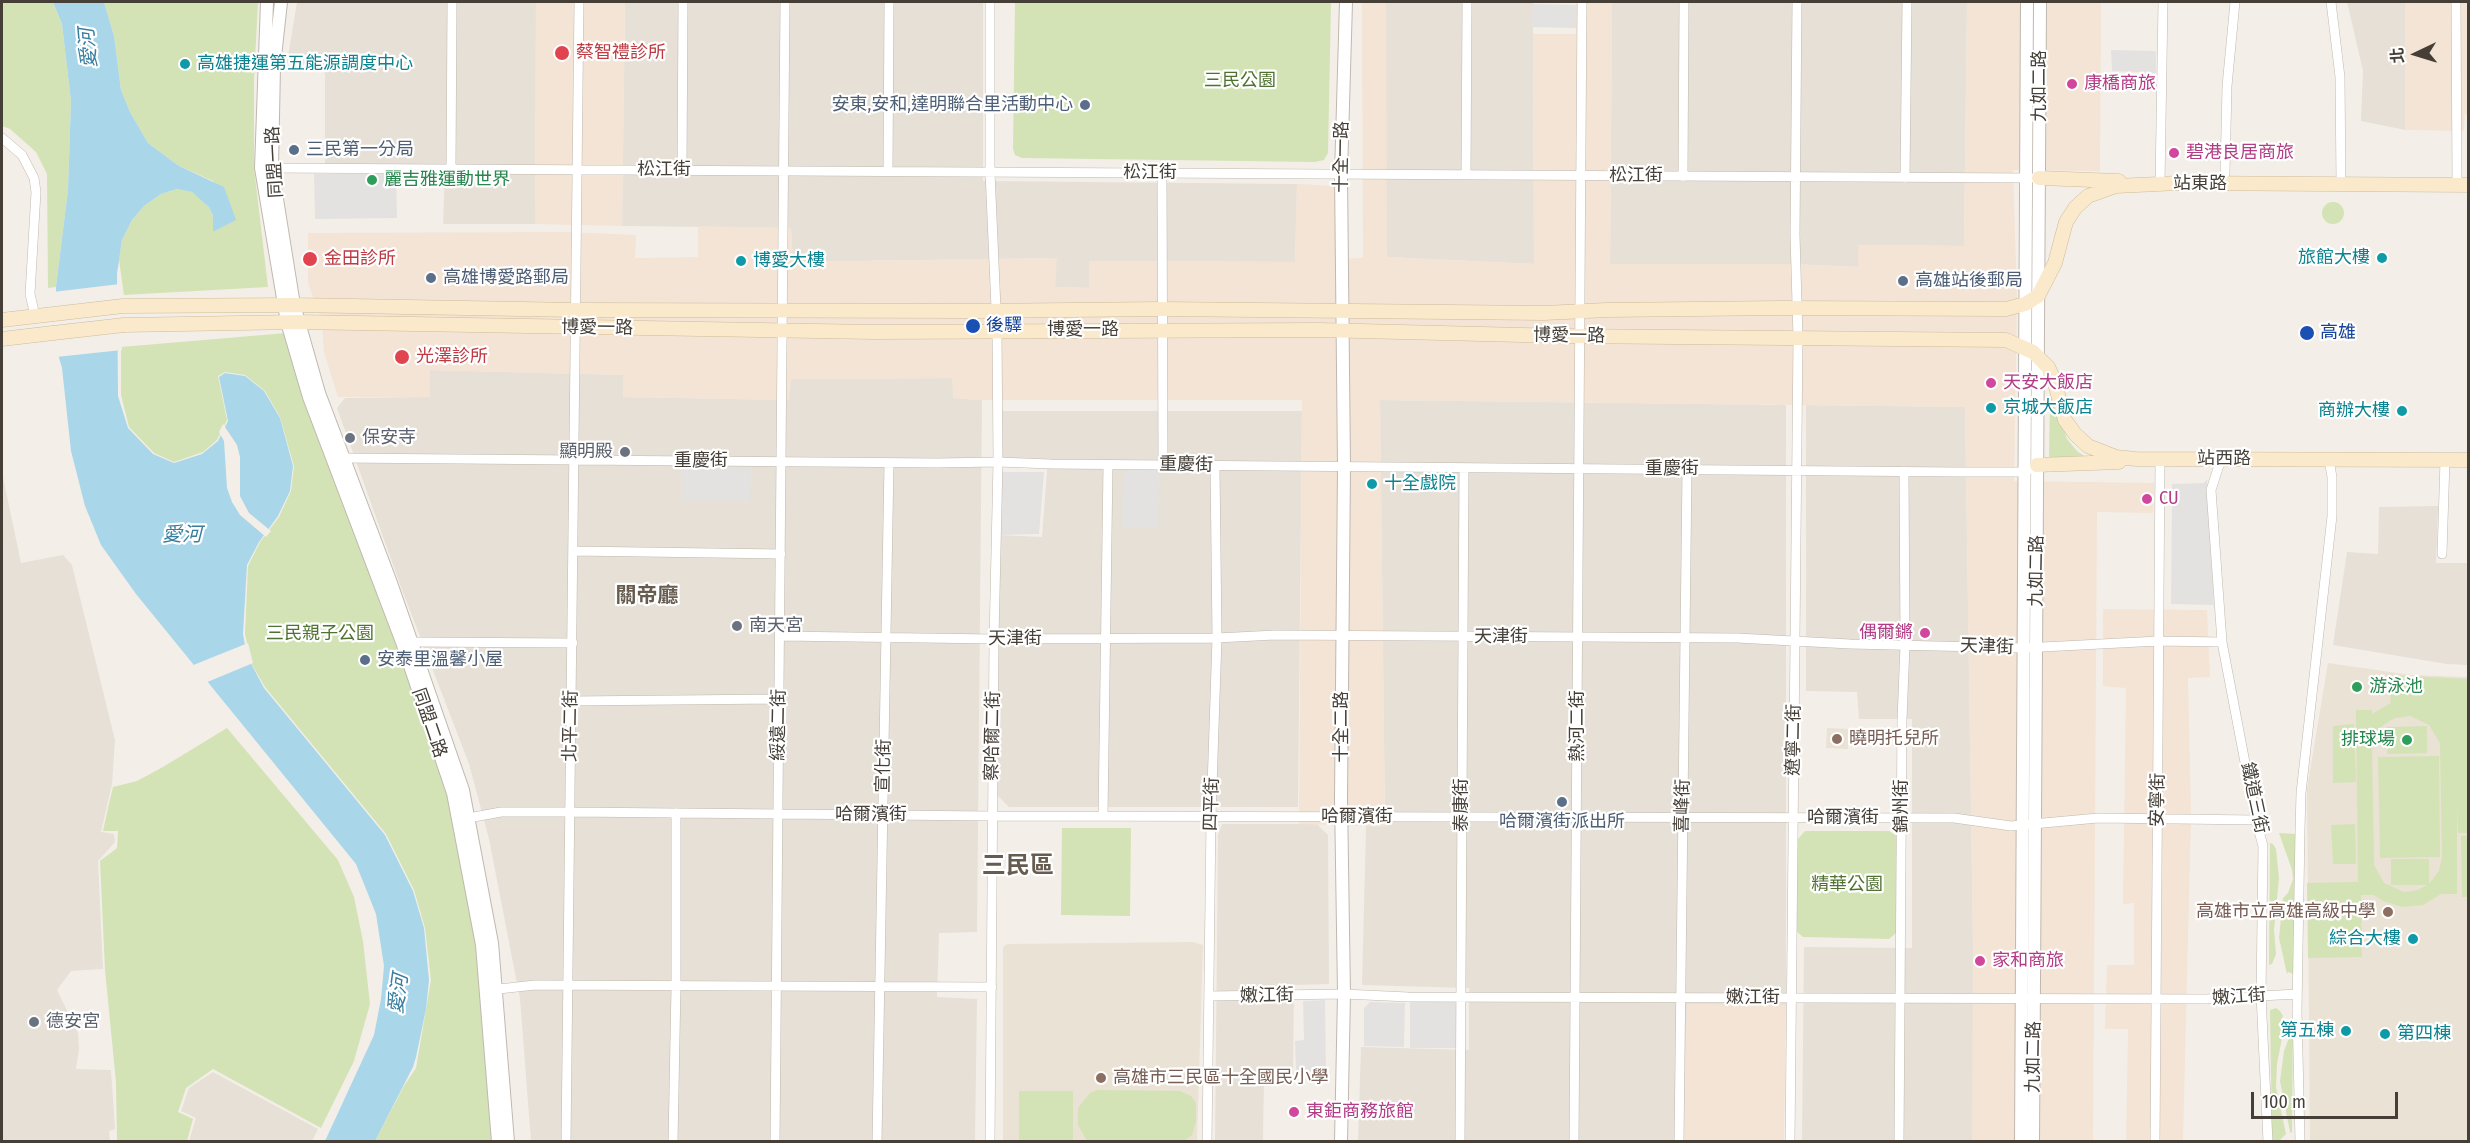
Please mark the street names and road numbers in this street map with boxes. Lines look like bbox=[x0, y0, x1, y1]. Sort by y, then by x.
street label: 九如二路 bbox=[2029, 50, 2051, 122]
street label: 十全一路 bbox=[1331, 121, 1353, 193]
street label: 同盟一路 bbox=[262, 125, 288, 199]
street label: 松江街 bbox=[637, 159, 691, 181]
street label: 松江街 bbox=[1123, 162, 1177, 184]
street label: 松江街 bbox=[1609, 165, 1663, 187]
street label: 站東路 bbox=[2173, 173, 2227, 195]
street label: 博愛一路 bbox=[561, 317, 633, 339]
street label: 博愛一路 bbox=[1047, 319, 1119, 341]
street label: 博愛一路 bbox=[1533, 325, 1605, 347]
street label: 站西路 bbox=[2197, 448, 2251, 470]
street label: 重慶街 bbox=[674, 450, 728, 472]
street label: 重慶街 bbox=[1159, 454, 1213, 476]
street label: 重慶街 bbox=[1645, 458, 1699, 480]
street label: 九如二路 bbox=[2026, 535, 2048, 607]
street label: 天津街 bbox=[1474, 626, 1528, 648]
street label: 天津街 bbox=[988, 628, 1042, 650]
street label: 天津街 bbox=[1960, 635, 2014, 659]
street label: 同盟二路 bbox=[407, 685, 451, 761]
street label: 綏遠二街 bbox=[768, 689, 790, 761]
street label: 北平二街 bbox=[560, 690, 582, 762]
street label: 熱河二街 bbox=[1567, 690, 1589, 762]
street label: 察哈爾二街 bbox=[981, 691, 1005, 781]
street label: 十全二路 bbox=[1331, 691, 1353, 763]
street label: 遼寧二街 bbox=[1783, 704, 1805, 776]
street label: 宣化街 bbox=[873, 739, 895, 793]
street label: 鐵道三街 bbox=[2236, 761, 2272, 835]
street label: 安寧街 bbox=[2147, 773, 2169, 827]
street label: 四平街 bbox=[1200, 777, 1224, 831]
street label: 泰康街 bbox=[1451, 778, 1473, 832]
street label: 喜峰街 bbox=[1672, 779, 1694, 833]
street label: 錦州街 bbox=[1891, 779, 1913, 833]
street label: 哈爾濱街 bbox=[835, 804, 907, 826]
street label: 哈爾濱街 bbox=[1321, 806, 1393, 828]
street label: 哈爾濱街 bbox=[1807, 807, 1879, 829]
street label: 嫩江街 bbox=[2211, 984, 2267, 1010]
street label: 嫩江街 bbox=[1240, 985, 1294, 1007]
street label: 嫩江街 bbox=[1726, 987, 1780, 1009]
street label: 九如二路 bbox=[2023, 1021, 2045, 1093]

